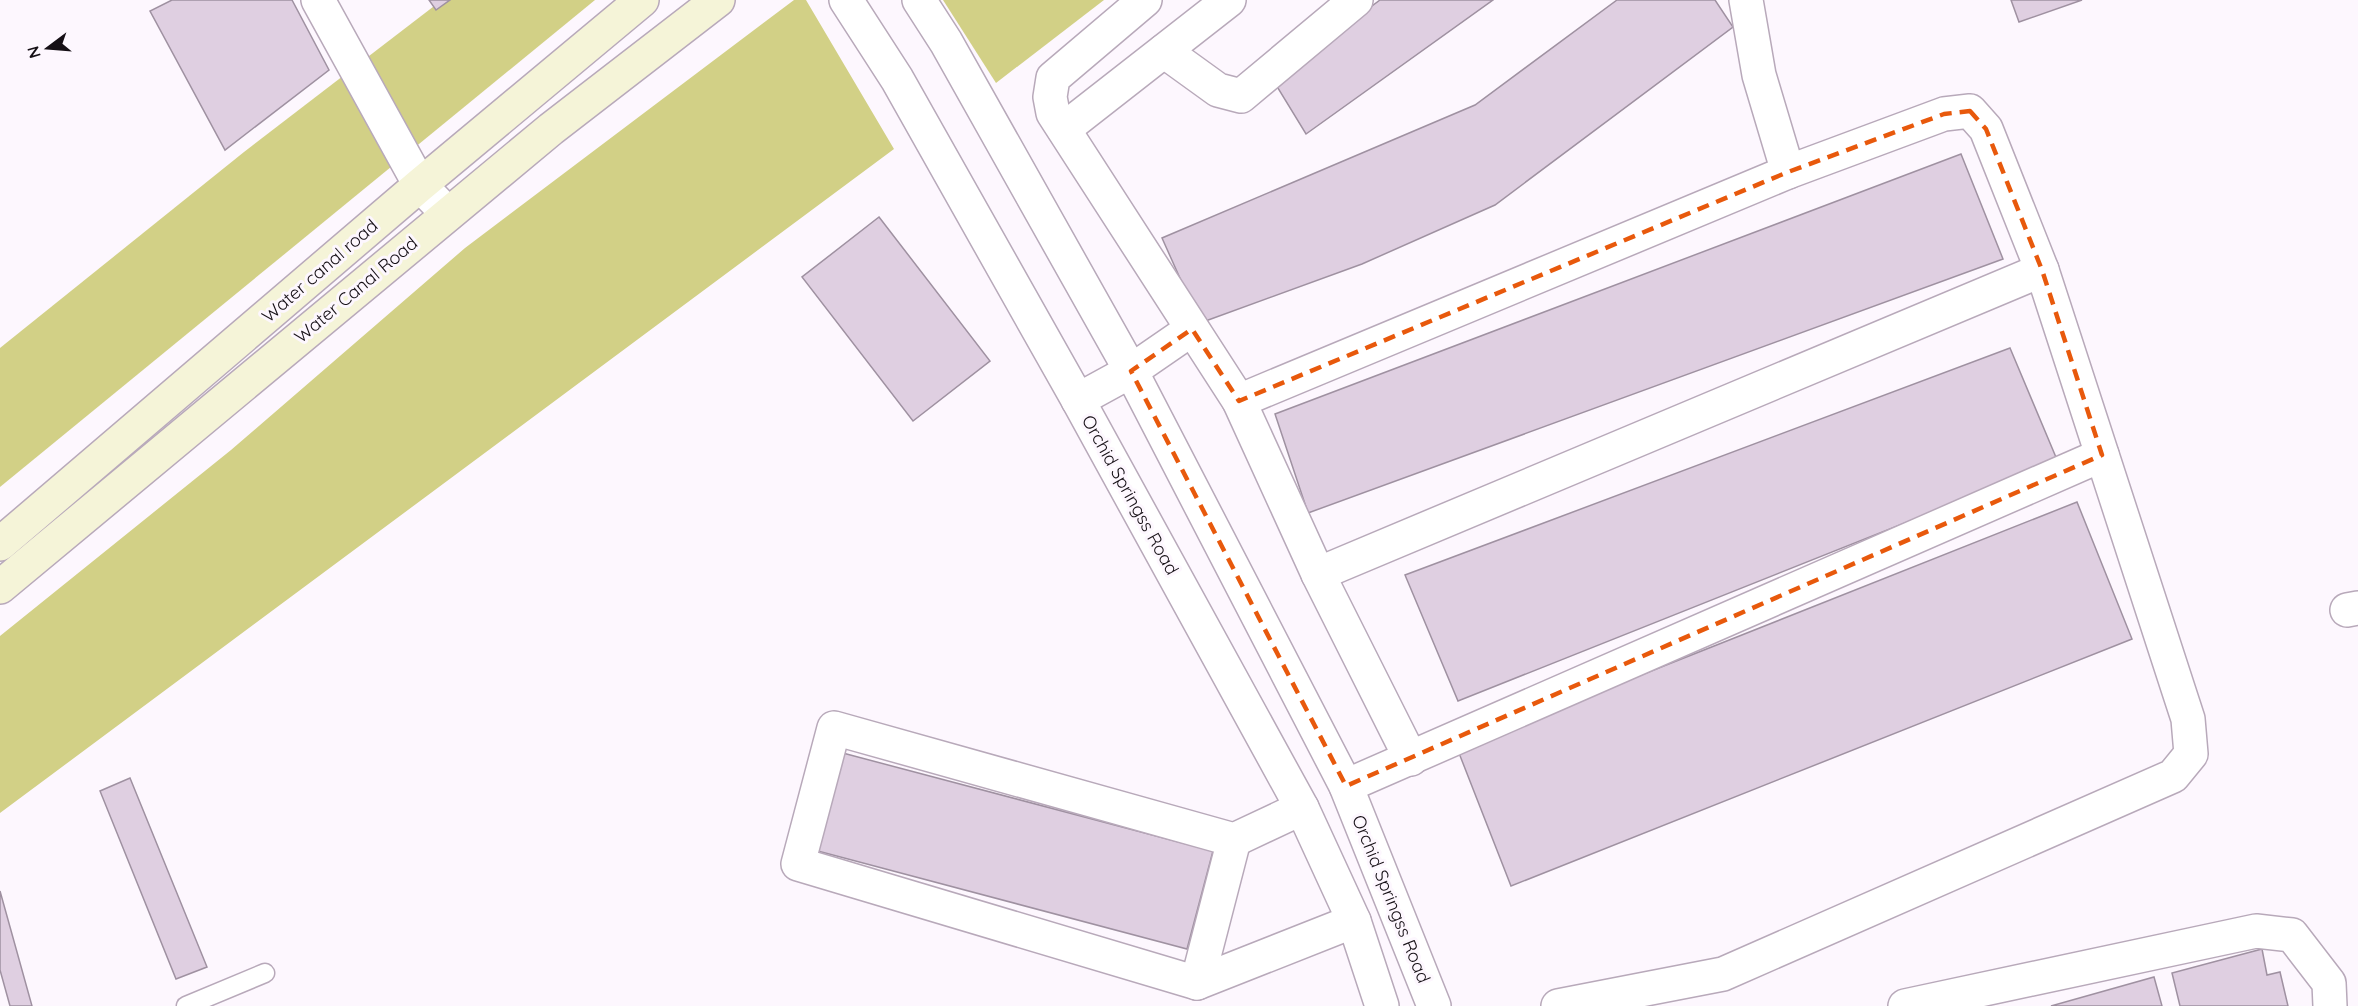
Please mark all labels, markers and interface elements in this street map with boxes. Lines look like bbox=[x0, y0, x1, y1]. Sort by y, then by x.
north arrow bbox=[18, 18, 78, 78]
text: N bbox=[22, 44, 45, 61]
street label: Water canal road bbox=[257, 214, 382, 327]
street label: Water Canal Road bbox=[289, 231, 422, 348]
street label: Orchid Springss Road bbox=[1077, 411, 1184, 579]
street label: Orchid Springss Road bbox=[1347, 811, 1436, 986]

